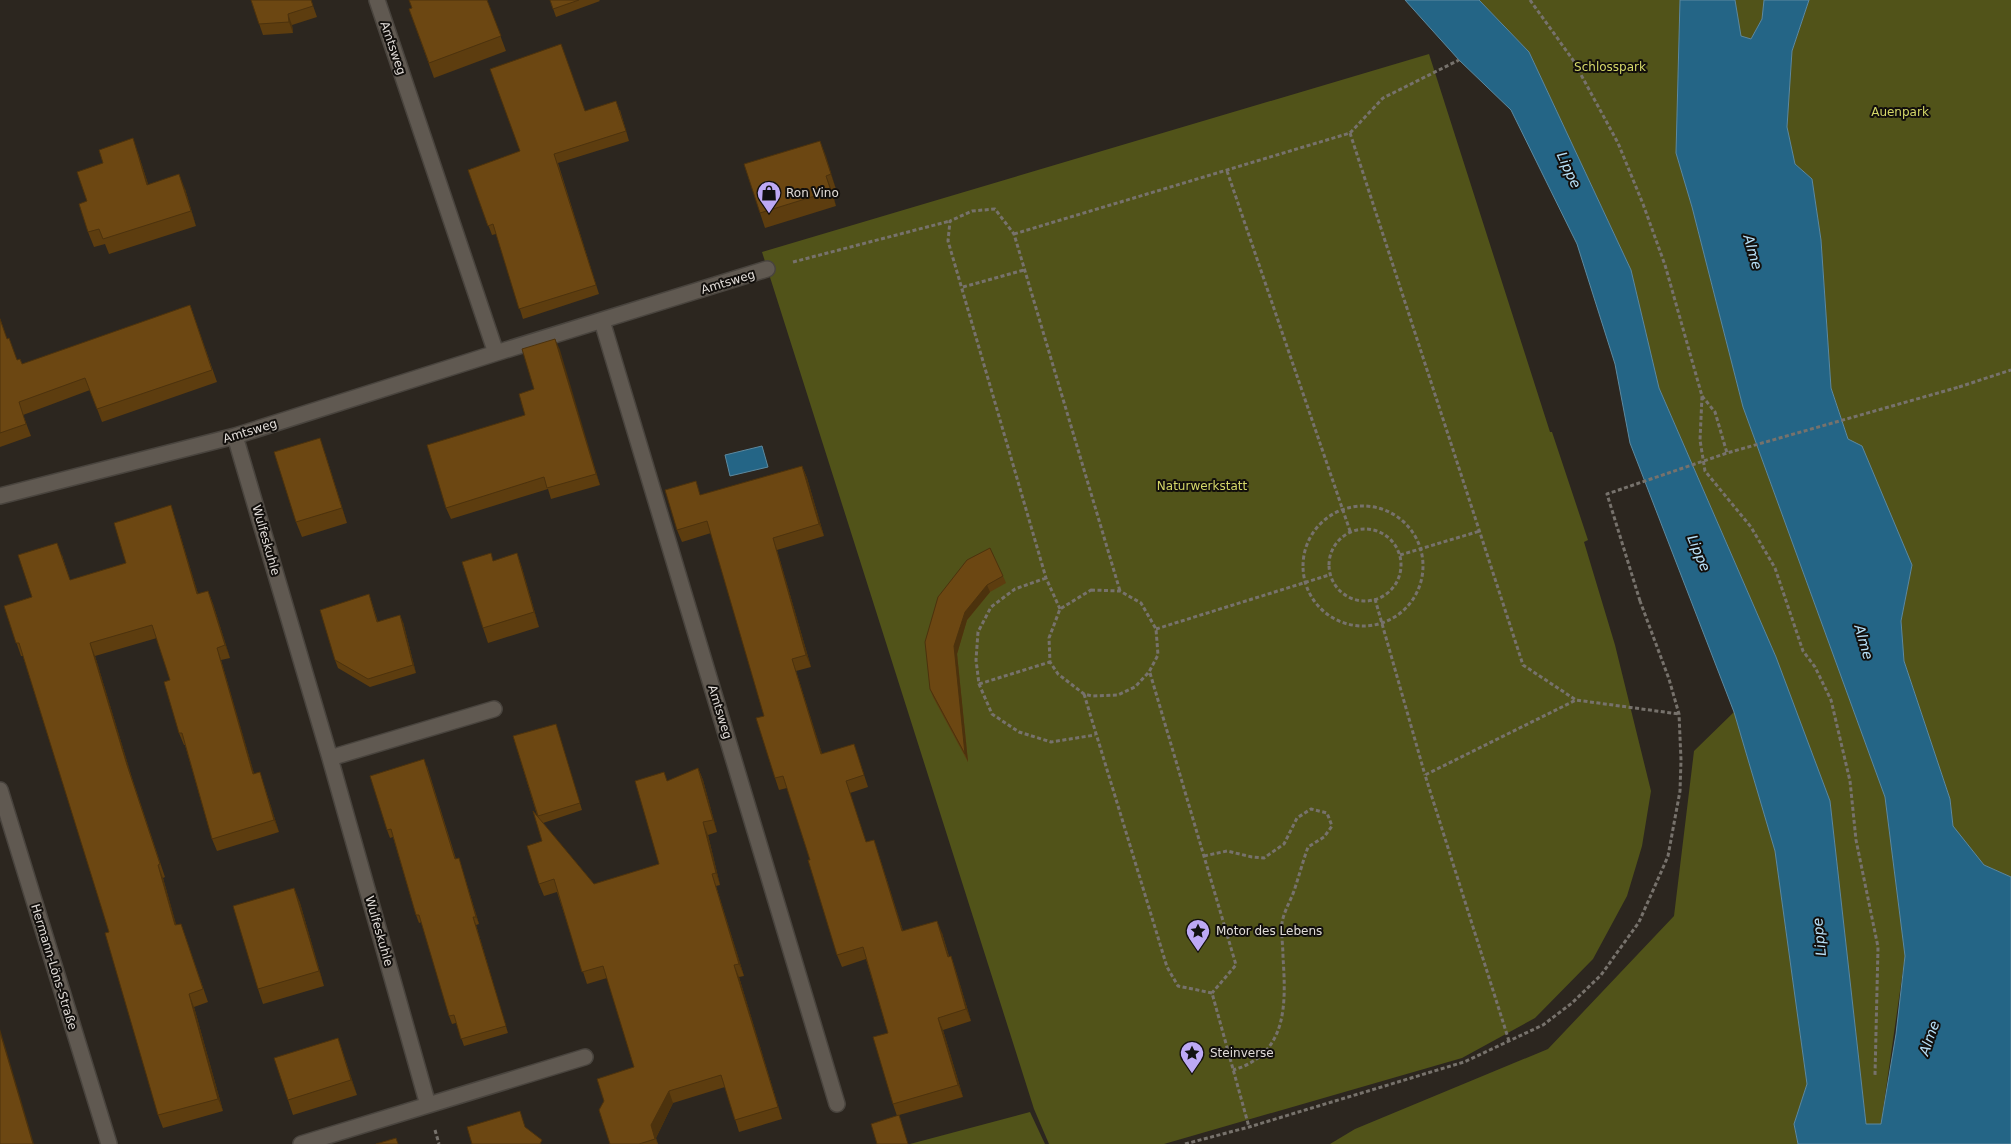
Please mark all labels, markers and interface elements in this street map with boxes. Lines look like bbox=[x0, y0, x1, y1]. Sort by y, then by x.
street label: Amtsweg bbox=[377, 19, 409, 77]
park label: Schlosspark bbox=[1574, 60, 1646, 74]
park label: Auenpark bbox=[1871, 105, 1929, 119]
water label: Lippe bbox=[1554, 149, 1584, 191]
shop icon: Ron Vino bbox=[756, 180, 782, 214]
place label: Ron Vino bbox=[786, 186, 839, 200]
water label: Alme bbox=[1740, 232, 1766, 271]
street label: Amtsweg bbox=[699, 267, 757, 297]
street label: Amtsweg bbox=[221, 416, 279, 446]
park label: Naturwerkstatt bbox=[1157, 479, 1247, 493]
street label: Wulfeskuhle bbox=[249, 503, 283, 577]
water label: Lippe bbox=[1684, 532, 1714, 574]
water label: Alme bbox=[1851, 622, 1877, 661]
street label: Amtsweg bbox=[705, 683, 735, 741]
street label: Wulfeskuhle bbox=[362, 894, 396, 968]
street label: Hermann-Löns-Straße bbox=[28, 902, 80, 1032]
water label: Lippe bbox=[1809, 917, 1829, 957]
place icon: Motor des Lebens bbox=[1185, 918, 1211, 952]
place label: Motor des Lebens bbox=[1216, 924, 1322, 938]
water label: Alme bbox=[1915, 1019, 1942, 1058]
place icon: Steinverse bbox=[1179, 1040, 1205, 1074]
place label: Steinverse bbox=[1210, 1046, 1274, 1060]

